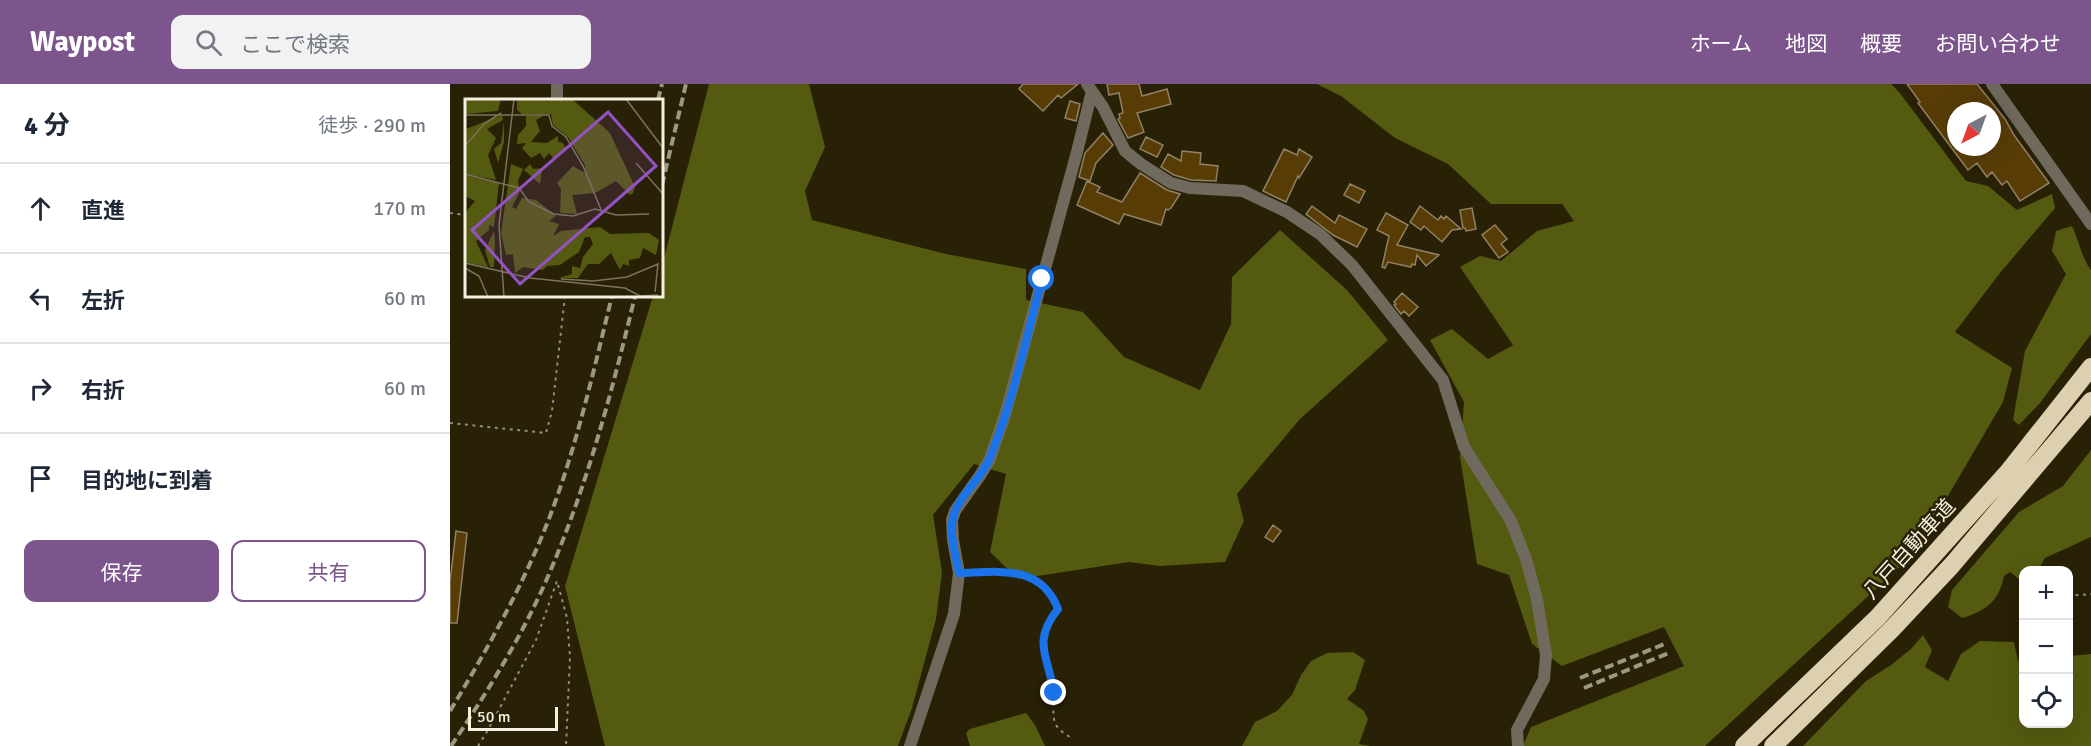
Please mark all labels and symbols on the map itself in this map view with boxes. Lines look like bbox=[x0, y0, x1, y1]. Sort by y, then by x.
inset map bbox=[465, 99, 663, 297]
north arrow bbox=[1947, 102, 2001, 156]
route start bbox=[1028, 265, 1054, 291]
street label: 八戸自動車道 bbox=[1857, 493, 1961, 605]
route end bbox=[1040, 679, 1066, 705]
scale bar bbox=[468, 704, 558, 732]

